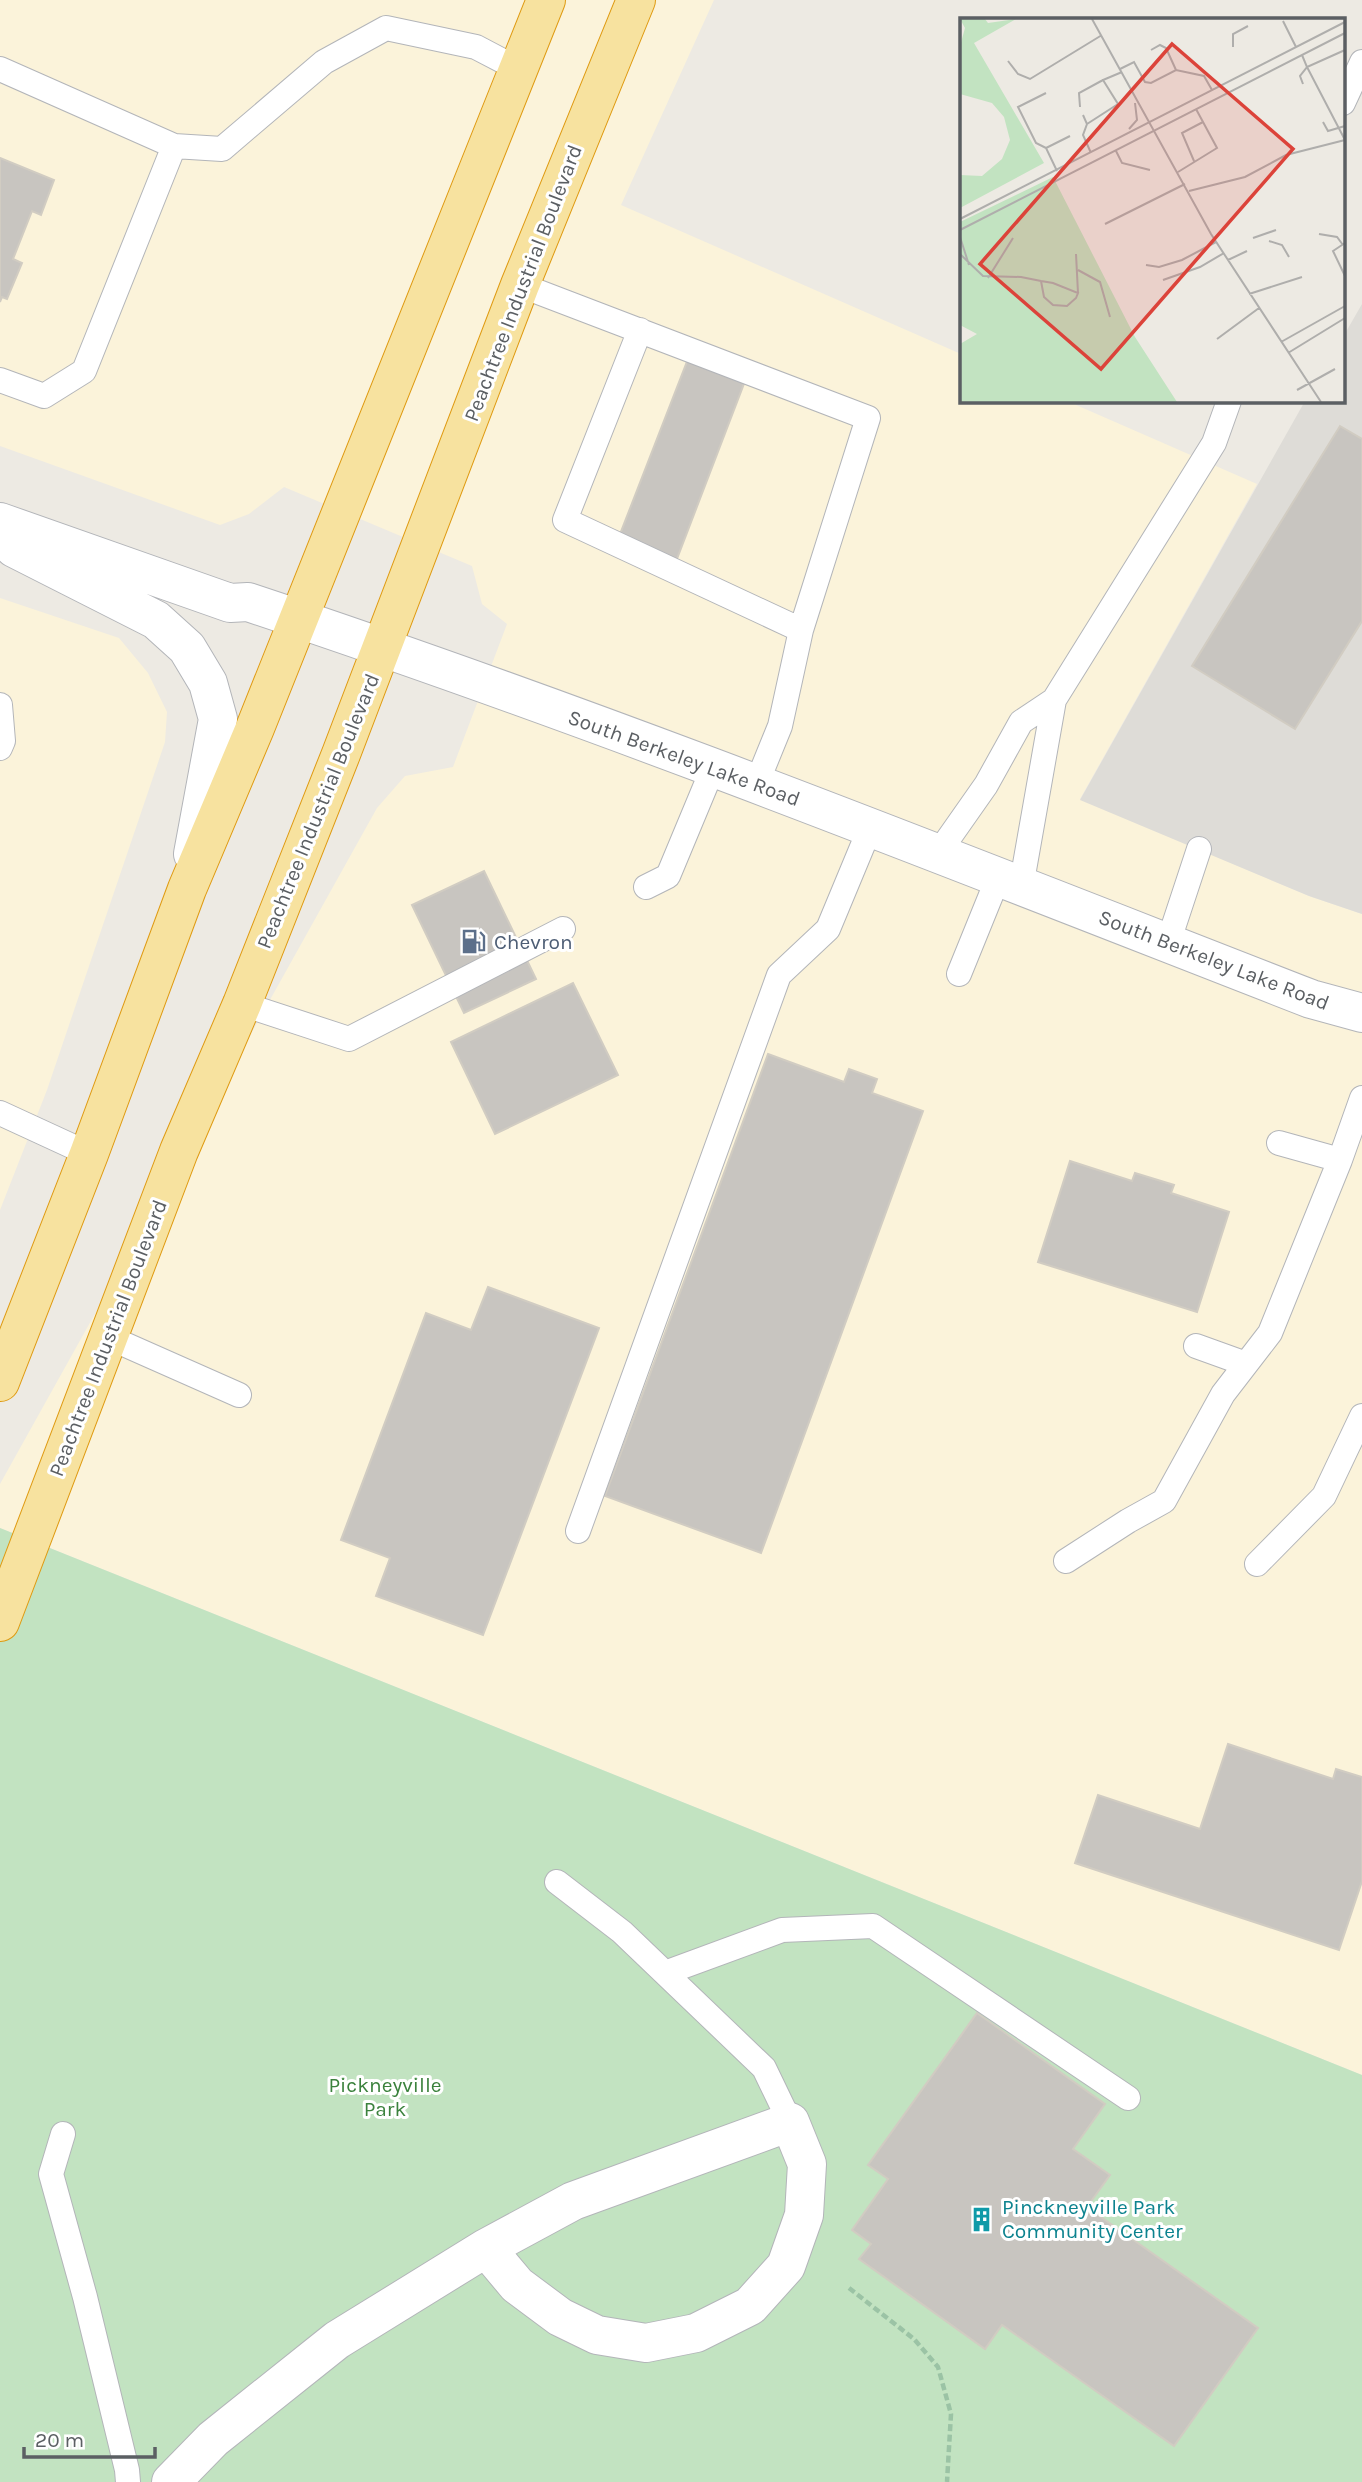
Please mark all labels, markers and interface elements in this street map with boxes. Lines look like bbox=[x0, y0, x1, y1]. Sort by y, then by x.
inset map bbox=[960, 18, 1344, 402]
street label: Peachtree Industrial Boulevard bbox=[459, 141, 587, 425]
street label: Peachtree Industrial Boulevard bbox=[252, 670, 384, 952]
street label: South Berkeley Lake Road bbox=[565, 705, 803, 811]
street label: South Berkeley Lake Road bbox=[1095, 905, 1333, 1015]
fuel station icon: Chevron bbox=[460, 928, 488, 956]
place label: Chevron bbox=[494, 930, 573, 954]
street label: Peachtree Industrial Boulevard bbox=[44, 1196, 172, 1480]
park label: Pickneyville Park bbox=[328, 2073, 442, 2121]
place label: Pinckneyville Park Community Center bbox=[1002, 2195, 1183, 2243]
building icon: Pinckneyville Park Community Center bbox=[968, 2205, 996, 2233]
scale bar bbox=[24, 2416, 156, 2460]
text: 20 m bbox=[35, 2428, 84, 2452]

